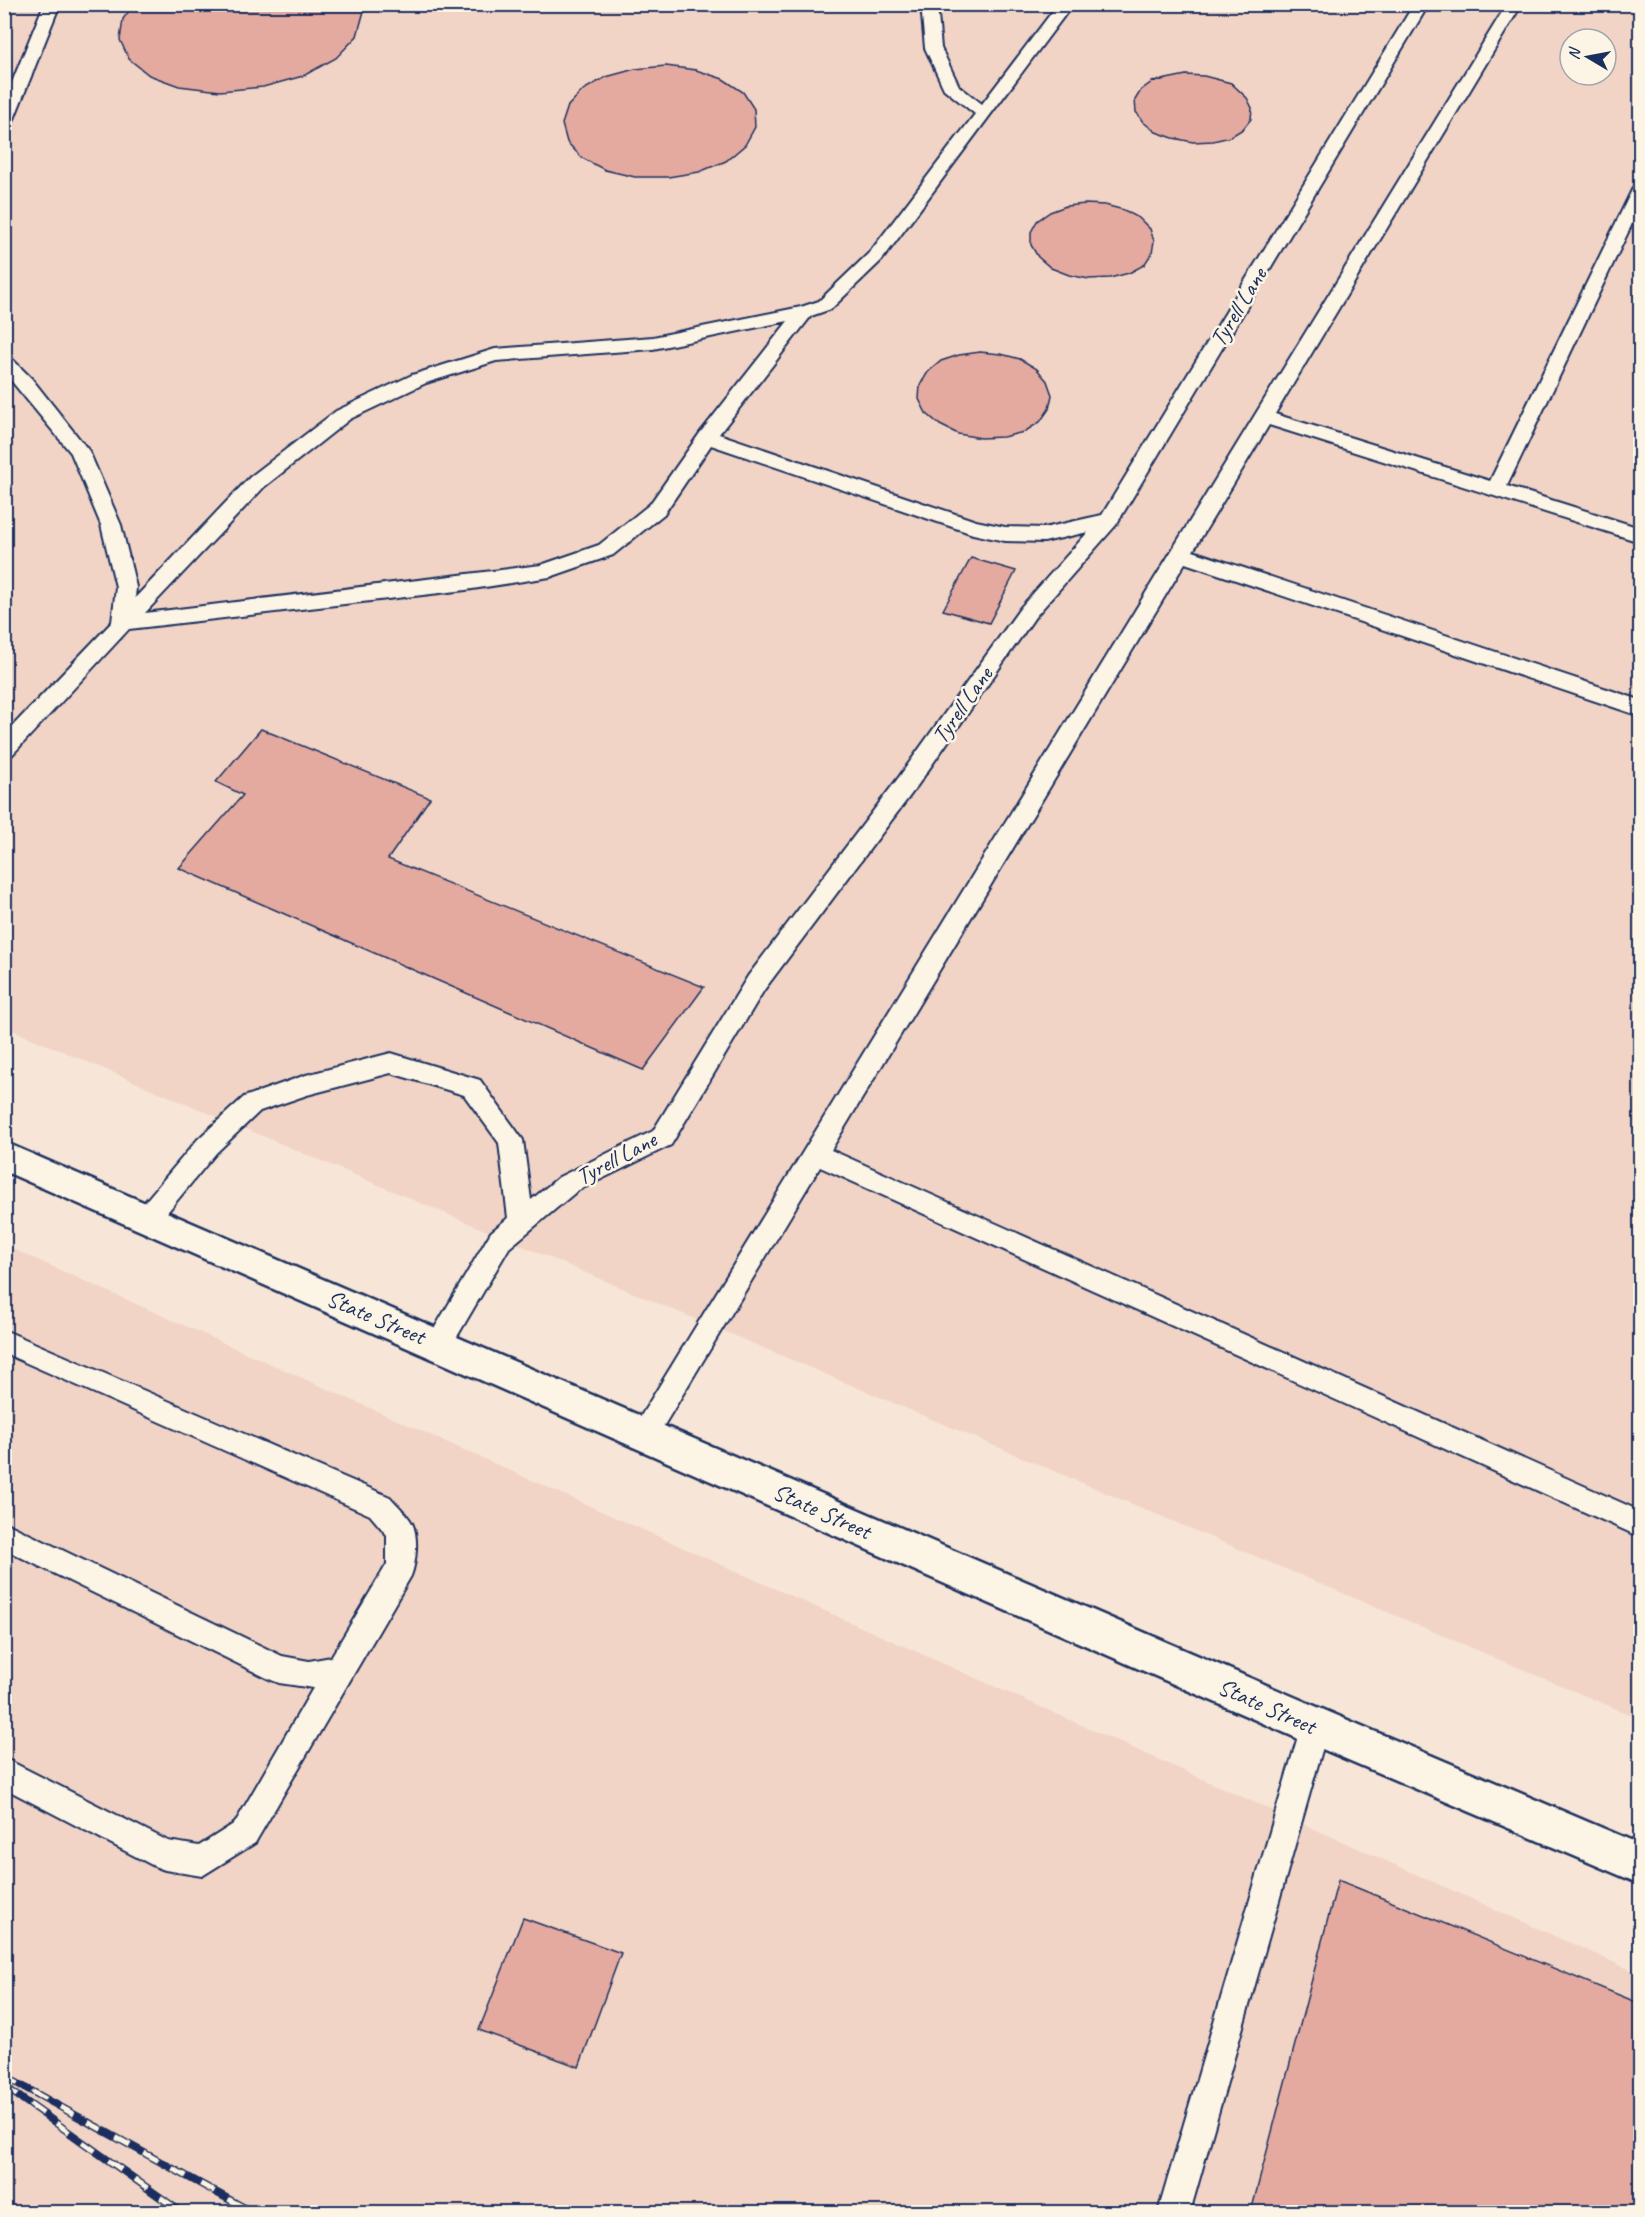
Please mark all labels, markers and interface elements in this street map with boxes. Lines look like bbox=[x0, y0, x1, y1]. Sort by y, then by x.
north arrow bbox=[1558, 27, 1618, 87]
text: N bbox=[1564, 45, 1585, 61]
street label: Tyrell Lane bbox=[1203, 260, 1274, 352]
street label: Tyrell Lane bbox=[925, 659, 1000, 749]
street label: Tyrell Lane bbox=[571, 1123, 663, 1192]
street label: State Street bbox=[322, 1283, 432, 1352]
street label: State Street bbox=[768, 1476, 877, 1547]
street label: State Street bbox=[1213, 1671, 1322, 1742]

